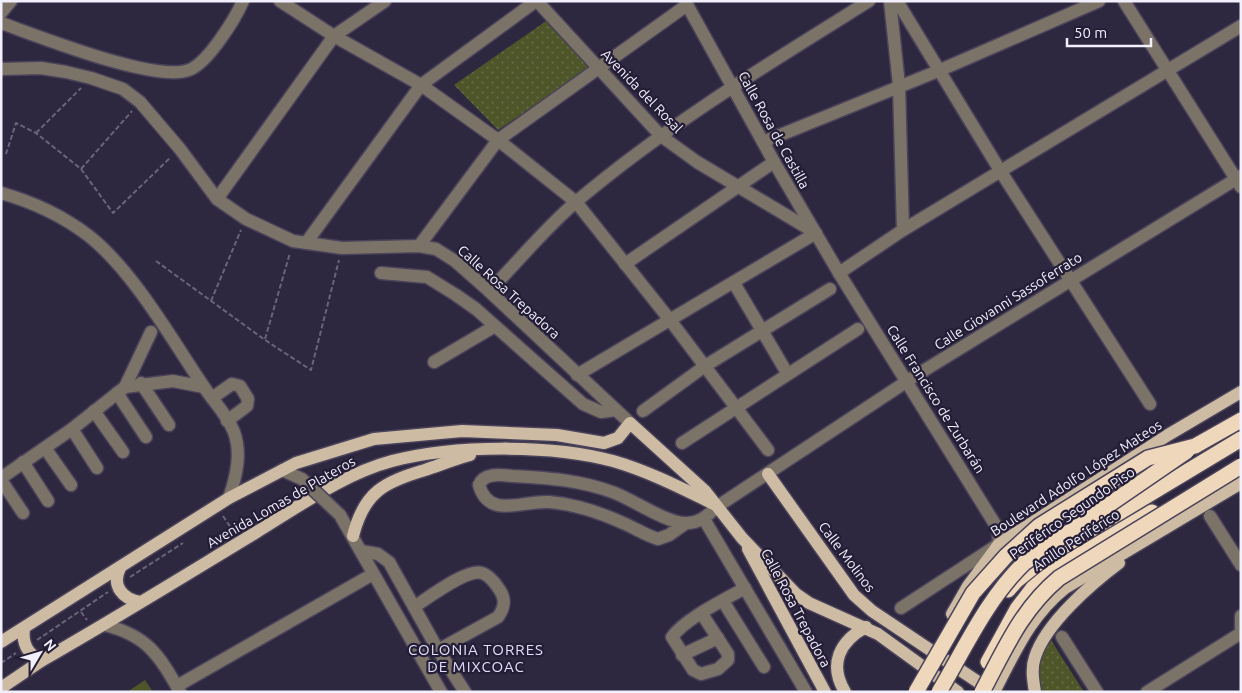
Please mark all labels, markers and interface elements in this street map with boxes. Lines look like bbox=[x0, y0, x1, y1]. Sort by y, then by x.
scale bar bbox=[1067, 15, 1151, 47]
text: 50 m bbox=[1074, 24, 1107, 41]
street label: Avenida del Rosal bbox=[598, 46, 686, 136]
street label: Calle Rosa de Castilla bbox=[735, 68, 813, 192]
street label: Calle Rosa Trepadora bbox=[455, 242, 563, 342]
street label: Calle Giovanni Sassoferrato bbox=[931, 249, 1085, 353]
street label: Calle Francisco de Zurbarán bbox=[884, 322, 988, 476]
street label: Boulevard Adolfo López Mateos bbox=[987, 417, 1165, 539]
street label: Avenida Lomas de Plateros bbox=[204, 453, 358, 551]
street label: Periférico Segundo Piso bbox=[1006, 464, 1138, 562]
street label: Anillo Periférico bbox=[1030, 506, 1122, 574]
street label: Calle Molinos bbox=[815, 519, 879, 595]
street label: Calle Rosa Trepadora bbox=[758, 546, 834, 670]
north arrow bbox=[15, 628, 65, 678]
text: N bbox=[41, 636, 60, 654]
district label: COLONIA TORRES DE MIXCOAC bbox=[408, 641, 544, 675]

